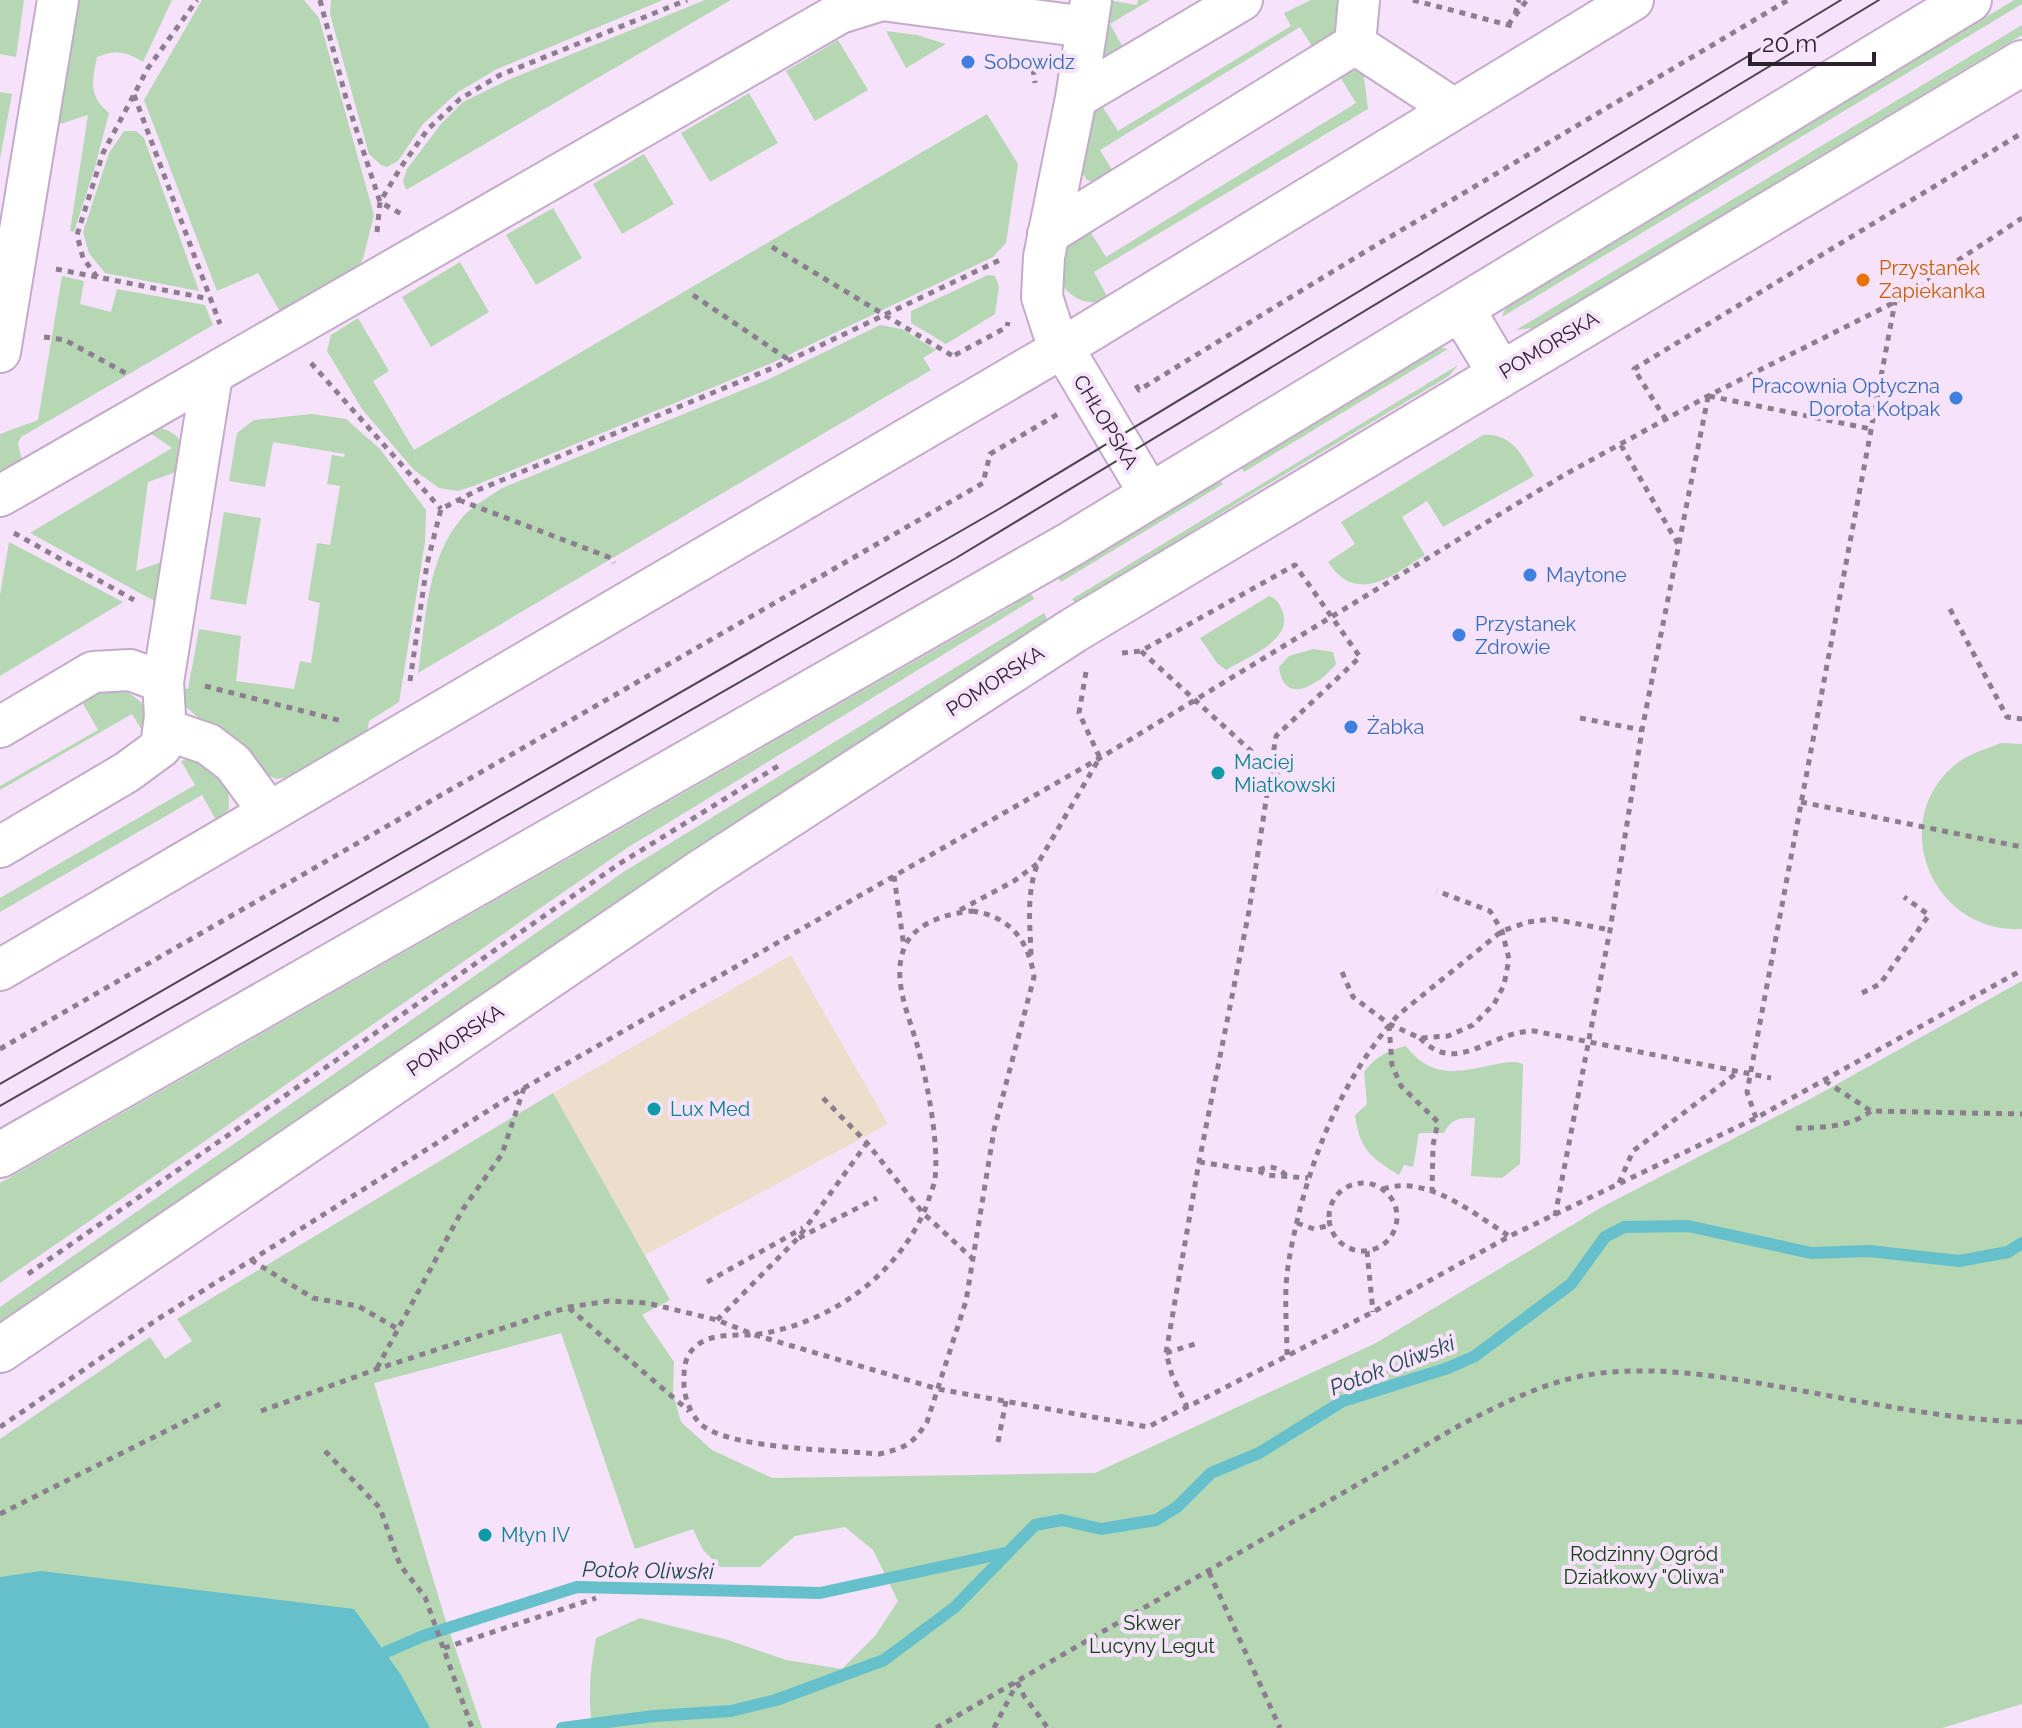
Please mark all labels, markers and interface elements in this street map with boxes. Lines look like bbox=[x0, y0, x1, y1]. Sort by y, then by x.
scale bar bbox=[1750, 16, 1874, 66]
text: 20 m bbox=[1762, 29, 1817, 58]
place label: Sobowidz bbox=[984, 50, 1075, 74]
marker: Sobowidz bbox=[959, 53, 977, 71]
place label: Przystanek Zapiekanka bbox=[1879, 256, 1986, 303]
marker: Przystanek Zapiekanka bbox=[1854, 271, 1872, 289]
street label: POMORSKA bbox=[1495, 306, 1603, 384]
street label: CHŁOPSKA bbox=[1068, 371, 1144, 474]
place label: Pracownia Optyczna Dorota Kołpak bbox=[1751, 374, 1940, 421]
marker: Pracownia Optyczna Dorota Kołpak bbox=[1947, 389, 1965, 407]
place label: Maytone bbox=[1546, 563, 1627, 587]
marker: Maytone bbox=[1521, 566, 1539, 584]
place label: Przystanek Zdrowie bbox=[1475, 612, 1577, 659]
marker: Przystanek Zdrowie bbox=[1450, 626, 1468, 644]
street label: POMORSKA bbox=[942, 640, 1049, 721]
place label: Żabka bbox=[1367, 714, 1424, 739]
marker: Żabka bbox=[1342, 718, 1360, 736]
place label: Maciej Miatkowski bbox=[1234, 750, 1336, 797]
marker: Maciej Miatkowski bbox=[1209, 764, 1227, 782]
street label: POMORSKA bbox=[402, 999, 508, 1081]
place label: Lux Med bbox=[670, 1097, 750, 1121]
marker: Lux Med bbox=[645, 1100, 663, 1118]
water label: Potok Oliwski bbox=[1326, 1329, 1459, 1401]
place label: Młyn IV bbox=[501, 1523, 571, 1547]
marker: Młyn IV bbox=[476, 1526, 494, 1544]
park label: Rodzinny Ogród Działkowy "Oliwa" bbox=[1563, 1542, 1725, 1589]
water label: Potok Oliwski bbox=[582, 1556, 715, 1584]
park label: Skwer Lucyny Legut bbox=[1089, 1611, 1215, 1658]

